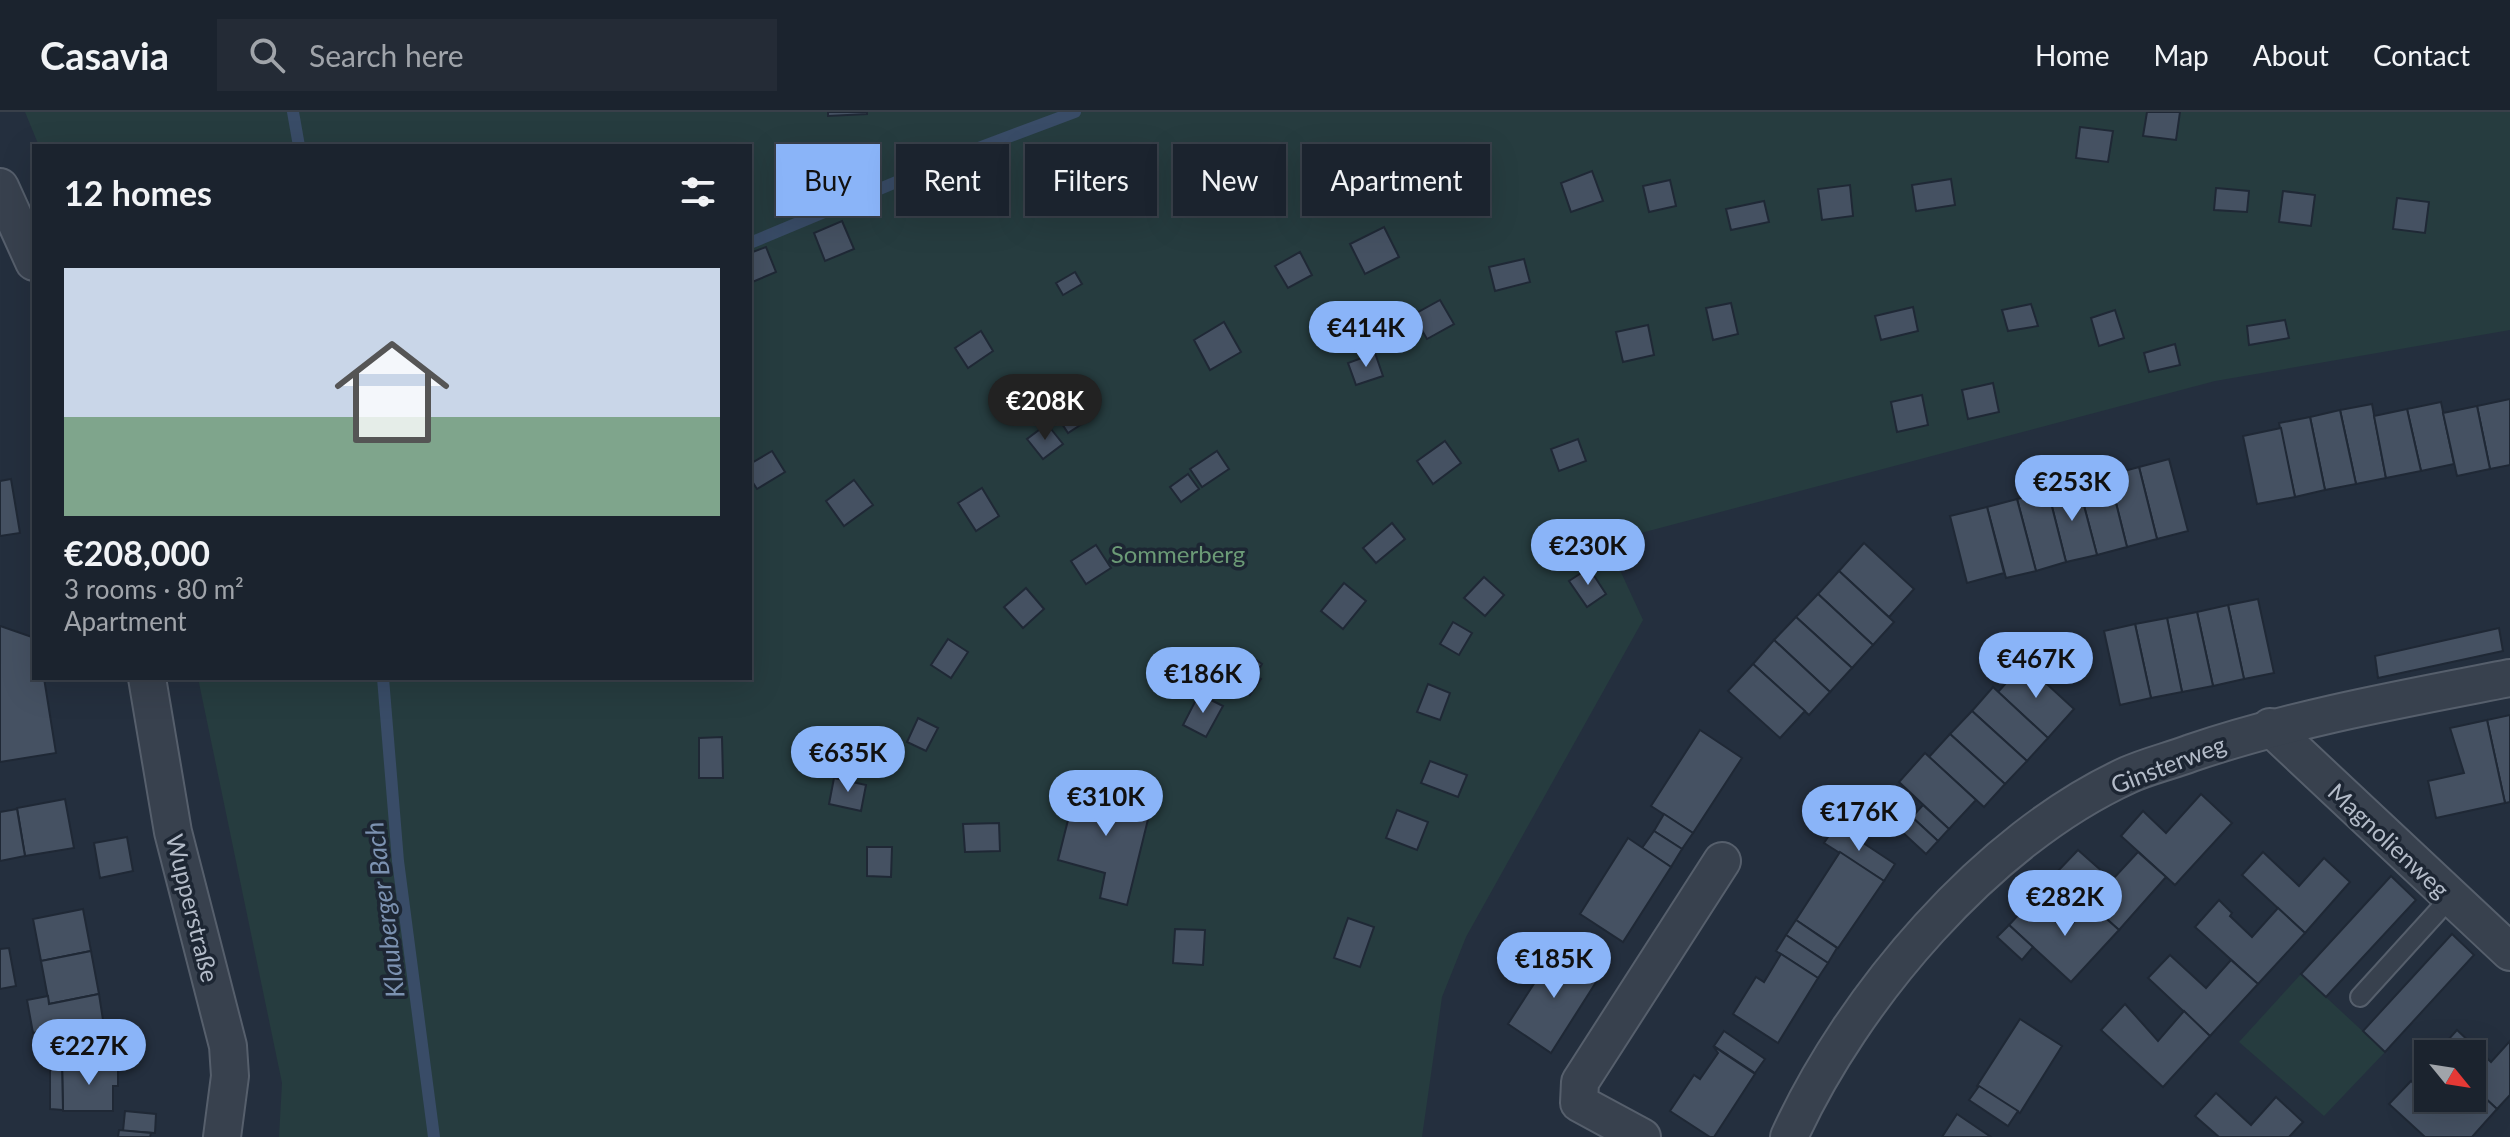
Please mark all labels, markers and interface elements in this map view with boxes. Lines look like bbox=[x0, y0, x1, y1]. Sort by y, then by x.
search box bbox=[217, 19, 777, 91]
text: Casavia bbox=[40, 32, 169, 78]
icon: search bbox=[245, 33, 289, 77]
text: Search here bbox=[309, 37, 464, 73]
text: Home bbox=[2035, 38, 2110, 72]
text: Map bbox=[2154, 38, 2209, 72]
text: About bbox=[2253, 38, 2329, 72]
text: Contact bbox=[2373, 38, 2470, 72]
chip: Buy bbox=[776, 144, 880, 216]
chip: Rent bbox=[896, 144, 1009, 216]
chip: Filters bbox=[1025, 144, 1157, 216]
chip: New bbox=[1173, 144, 1286, 216]
chip: Apartment bbox=[1302, 144, 1490, 216]
icon: filters bbox=[676, 170, 720, 214]
text: 12 homes bbox=[64, 172, 212, 213]
pin: €414K bbox=[1310, 301, 1422, 369]
text: €414K bbox=[1327, 311, 1405, 343]
icon: home bbox=[320, 320, 464, 464]
pin: €208K bbox=[989, 374, 1101, 442]
text: €208K bbox=[1006, 384, 1084, 416]
pin: €253K bbox=[2016, 455, 2128, 523]
text: €253K bbox=[2033, 465, 2111, 497]
pin: €230K bbox=[1532, 519, 1644, 587]
text: €230K bbox=[1549, 529, 1627, 561]
text: €208,000 bbox=[64, 532, 210, 573]
park label: Sommerberg bbox=[1111, 539, 1245, 568]
text: 3 rooms · 80 m² bbox=[64, 573, 244, 605]
text: Apartment bbox=[64, 605, 187, 637]
pin: €467K bbox=[1980, 632, 2092, 700]
text: €467K bbox=[1997, 642, 2075, 674]
pin: €186K bbox=[1147, 647, 1259, 715]
text: €186K bbox=[1164, 657, 1242, 689]
pin: €635K bbox=[792, 726, 904, 794]
street label: Ginsterweg bbox=[2106, 729, 2230, 799]
text: €635K bbox=[809, 736, 887, 768]
pin: €310K bbox=[1050, 770, 1162, 838]
street label: Magnolienweg bbox=[2323, 777, 2455, 903]
text: €310K bbox=[1067, 780, 1145, 812]
pin: €176K bbox=[1803, 785, 1915, 853]
text: €176K bbox=[1820, 795, 1898, 827]
water label: Klauberger Bach bbox=[357, 820, 411, 1000]
street label: Wupperstraße bbox=[161, 831, 225, 985]
pin: €282K bbox=[2009, 870, 2121, 938]
text: €282K bbox=[2026, 880, 2104, 912]
pin: €185K bbox=[1498, 932, 1610, 1000]
text: €185K bbox=[1515, 942, 1593, 974]
pin: €227K bbox=[33, 1019, 145, 1087]
text: €227K bbox=[50, 1029, 128, 1061]
north arrow bbox=[2414, 1040, 2486, 1112]
map controls bbox=[2414, 1040, 2486, 1112]

